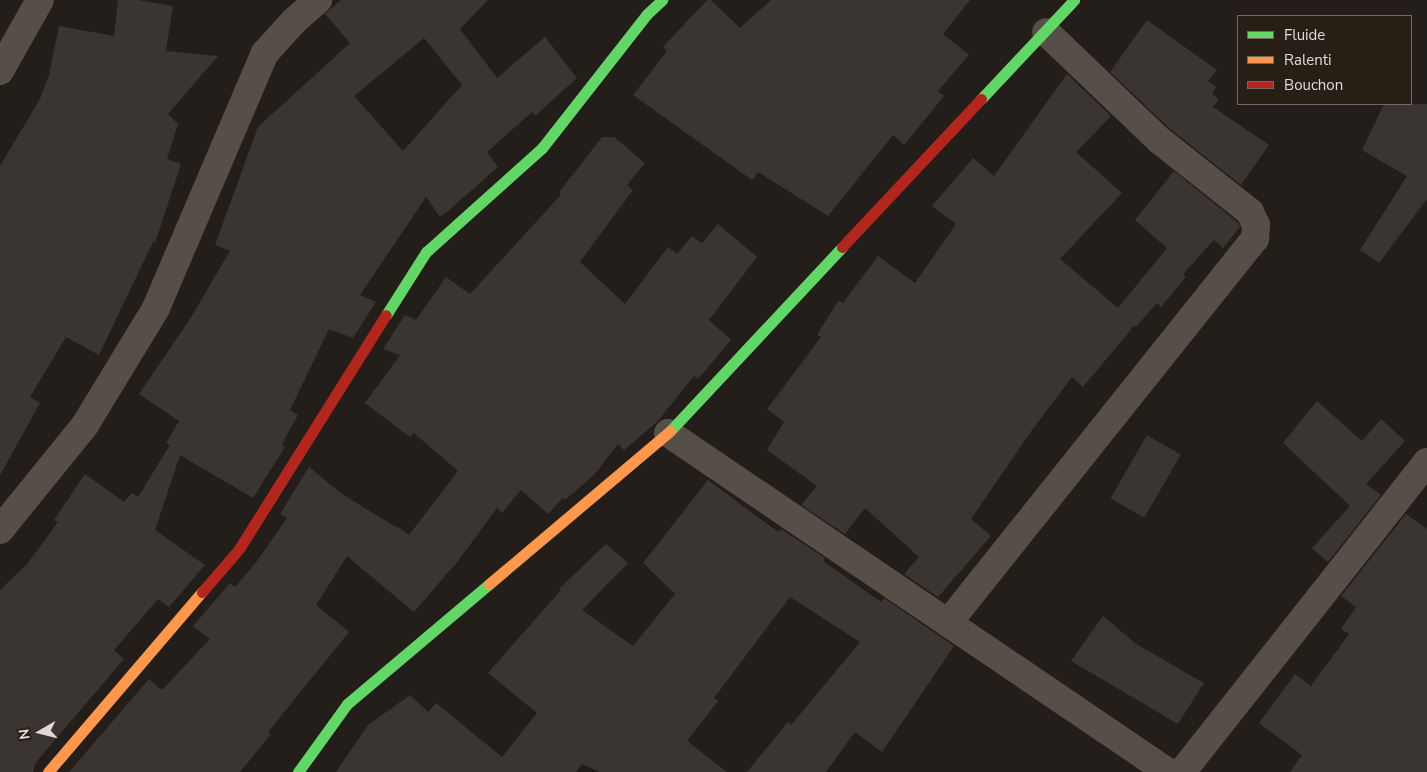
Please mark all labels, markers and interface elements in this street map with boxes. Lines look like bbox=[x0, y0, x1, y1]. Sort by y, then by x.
legend bbox=[1237, 15, 1412, 105]
text: Fluide bbox=[1284, 25, 1325, 45]
text: Ralenti bbox=[1284, 50, 1332, 70]
text: Bouchon bbox=[1284, 75, 1343, 95]
north arrow bbox=[15, 707, 65, 757]
text: N bbox=[15, 728, 35, 741]

